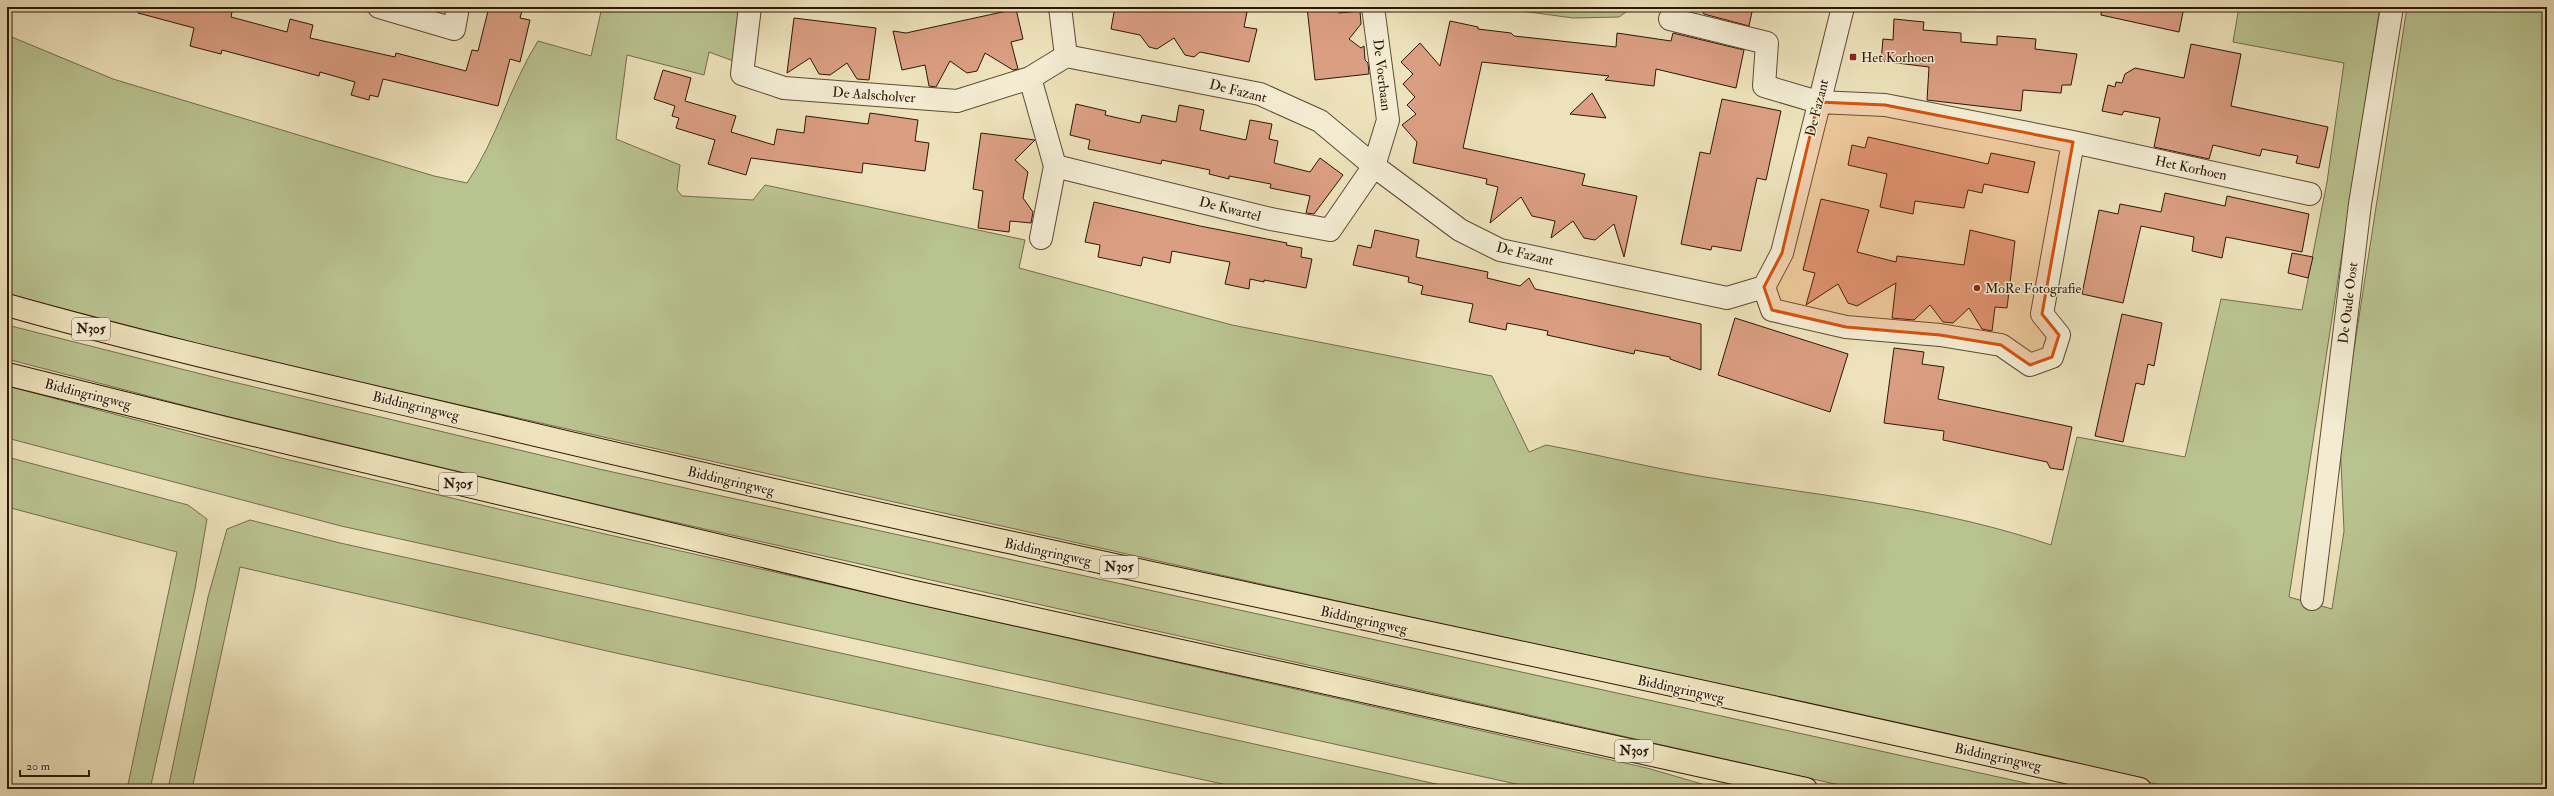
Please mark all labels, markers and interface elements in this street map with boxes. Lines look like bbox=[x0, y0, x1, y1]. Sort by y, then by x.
street label: De Voerbaan bbox=[1369, 38, 1395, 112]
place label: Het Korhoen bbox=[1861, 49, 1934, 66]
marker: Het Korhoen bbox=[1848, 52, 1858, 62]
street label: De Fazant bbox=[1208, 76, 1269, 106]
street label: De Fazant bbox=[1802, 77, 1832, 138]
street label: De Aalscholver bbox=[832, 84, 917, 106]
street label: Het Korhoen bbox=[2153, 152, 2229, 184]
street label: De Kwartel bbox=[1197, 193, 1263, 225]
street label: De Fazant bbox=[1495, 239, 1556, 269]
street label: De Oude Oost bbox=[2335, 261, 2361, 345]
place label: MoRe Fotografie bbox=[1985, 280, 2081, 297]
marker: MoRe Fotografie bbox=[1972, 283, 1982, 293]
road number: N305 bbox=[72, 318, 110, 340]
street label: Biddingringweg bbox=[43, 375, 134, 413]
street label: Biddingringweg bbox=[371, 388, 462, 425]
street label: Biddingringweg bbox=[686, 463, 777, 500]
road number: N305 bbox=[439, 473, 477, 495]
street label: Biddingringweg bbox=[1003, 534, 1094, 570]
road number: N305 bbox=[1100, 556, 1138, 578]
street label: Biddingringweg bbox=[1319, 602, 1410, 638]
street label: Biddingringweg bbox=[1636, 671, 1727, 707]
street label: Biddingringweg bbox=[1953, 739, 2044, 775]
road number: N305 bbox=[1615, 740, 1653, 762]
scale bar bbox=[20, 752, 89, 778]
text: 20 m bbox=[26, 759, 51, 774]

